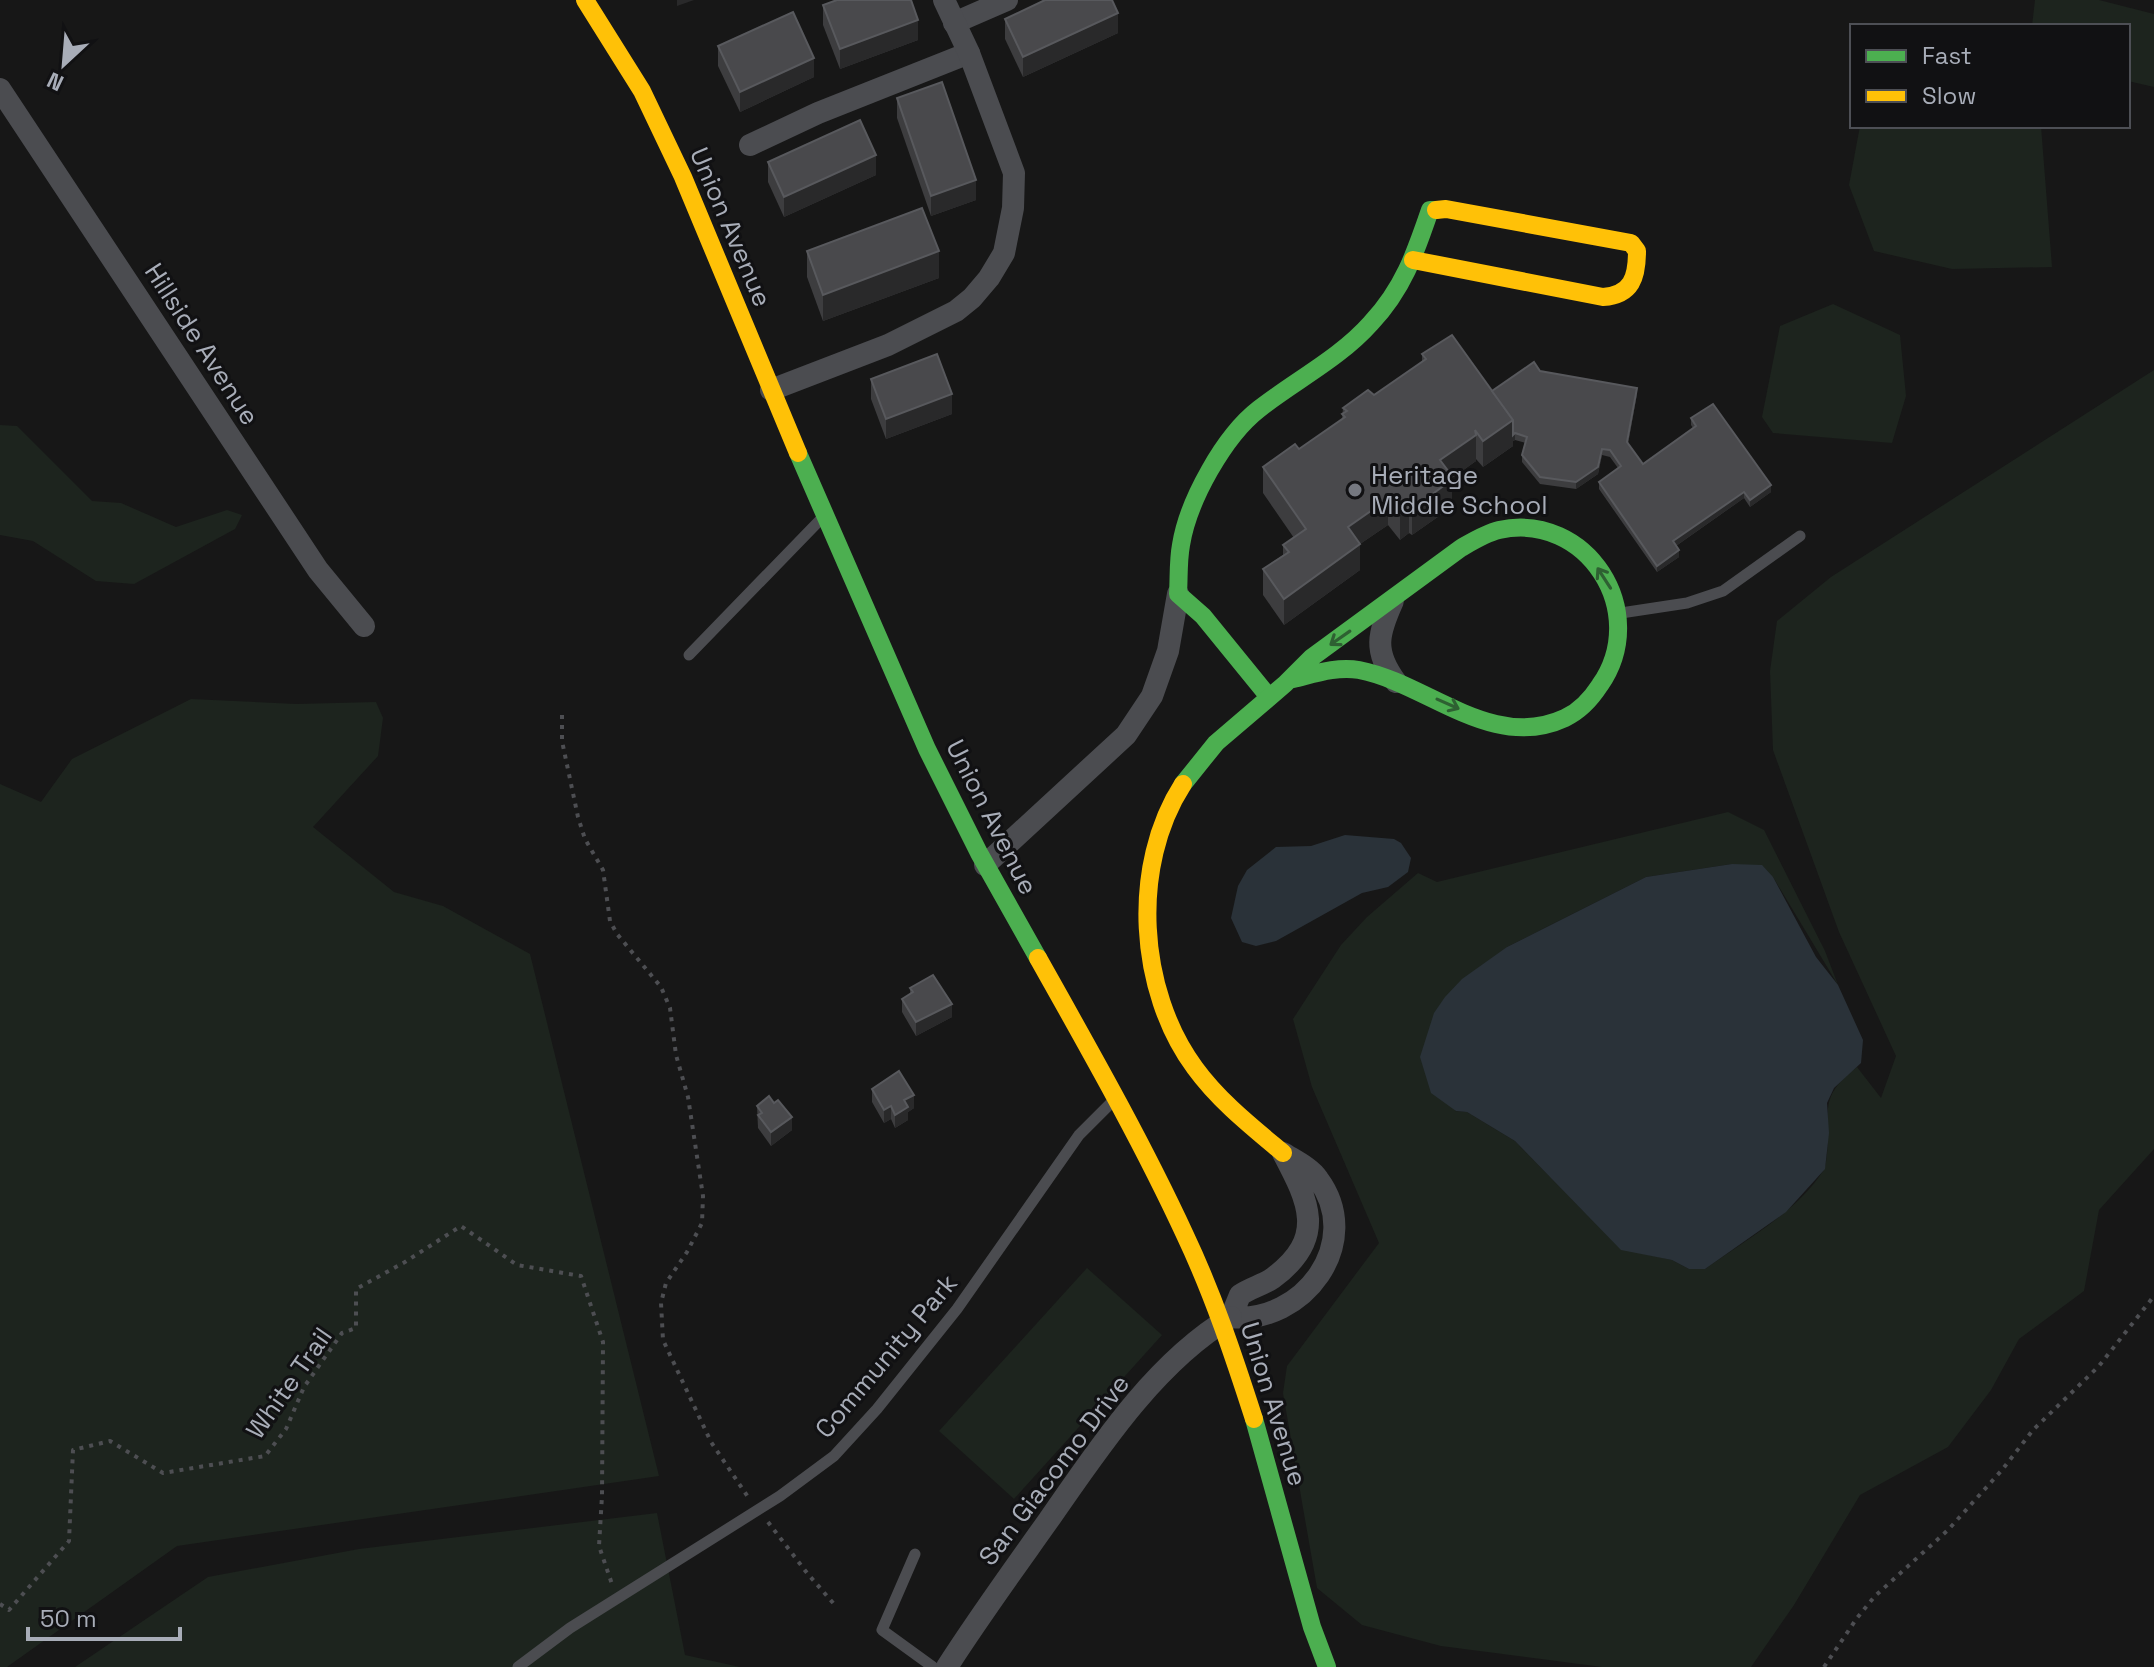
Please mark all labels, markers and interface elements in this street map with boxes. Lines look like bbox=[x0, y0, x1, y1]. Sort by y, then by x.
north arrow bbox=[24, 24, 104, 104]
legend bbox=[1850, 24, 2130, 128]
text: Fast bbox=[1922, 40, 1972, 71]
text: N bbox=[42, 66, 68, 98]
text: Slow bbox=[1922, 80, 1976, 111]
street label: Union Avenue bbox=[682, 142, 780, 312]
street label: Hillside Avenue bbox=[137, 257, 267, 431]
place label: Heritage Middle School bbox=[1371, 458, 1548, 522]
marker: Heritage Middle School bbox=[1346, 481, 1364, 499]
one-way arrow bbox=[1595, 567, 1612, 589]
one-way arrow bbox=[1329, 630, 1351, 646]
one-way arrow bbox=[1435, 698, 1459, 713]
street label: Union Avenue bbox=[938, 734, 1046, 900]
street label: Community Park bbox=[807, 1267, 965, 1445]
street label: Union Avenue bbox=[1233, 1318, 1315, 1490]
street label: White Trail bbox=[238, 1321, 340, 1445]
street label: San Giacomo Drive bbox=[971, 1368, 1137, 1572]
scale bar bbox=[28, 1591, 180, 1641]
text: 50 m bbox=[40, 1603, 97, 1634]

